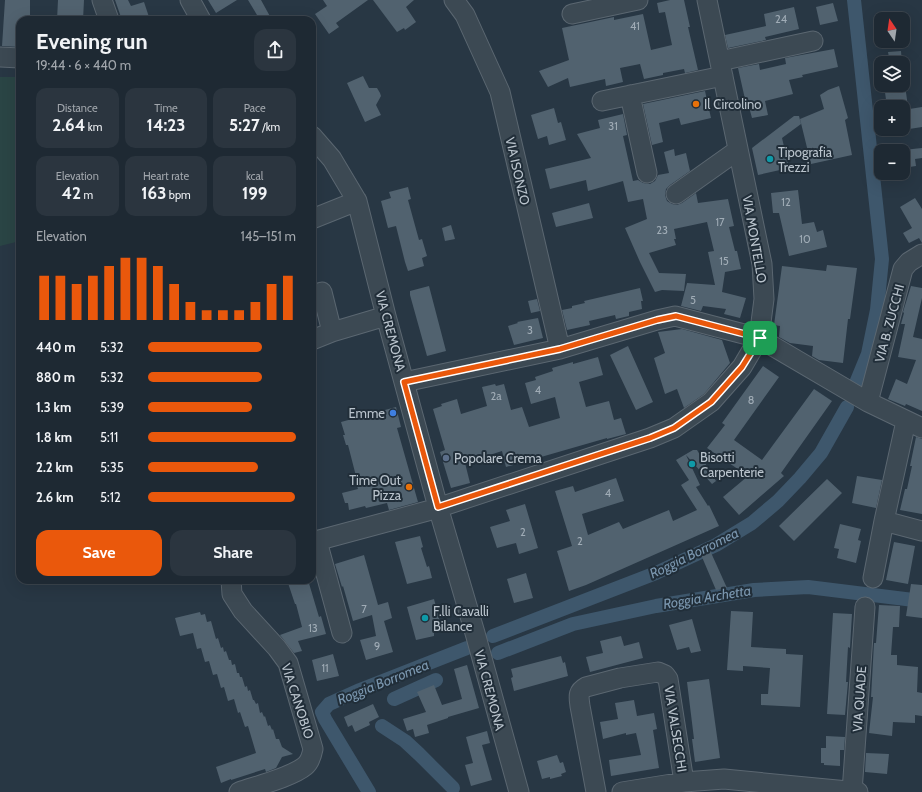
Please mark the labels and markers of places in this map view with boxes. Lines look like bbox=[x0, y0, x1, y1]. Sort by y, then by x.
place label: Il Circolino bbox=[704, 96, 762, 112]
marker: Il Circolino bbox=[691, 99, 701, 109]
place label: Tipografia Trezzi bbox=[778, 144, 833, 175]
marker: Tipografia Trezzi bbox=[765, 154, 775, 164]
pin bbox=[743, 321, 777, 355]
place label: Emme bbox=[348, 405, 385, 421]
marker: Emme bbox=[388, 408, 398, 418]
place label: Bisotti Carpenterie bbox=[700, 449, 764, 480]
place label: Popolare Crema bbox=[454, 450, 543, 466]
marker: Popolare Crema bbox=[441, 453, 451, 463]
marker: Bisotti Carpenterie bbox=[687, 459, 697, 469]
place label: Time Out Pizza bbox=[349, 472, 402, 503]
marker: Time Out Pizza bbox=[404, 482, 414, 492]
place label: F.lli Cavalli Bilance bbox=[433, 603, 489, 634]
marker: F.lli Cavalli Bilance bbox=[420, 613, 430, 623]

